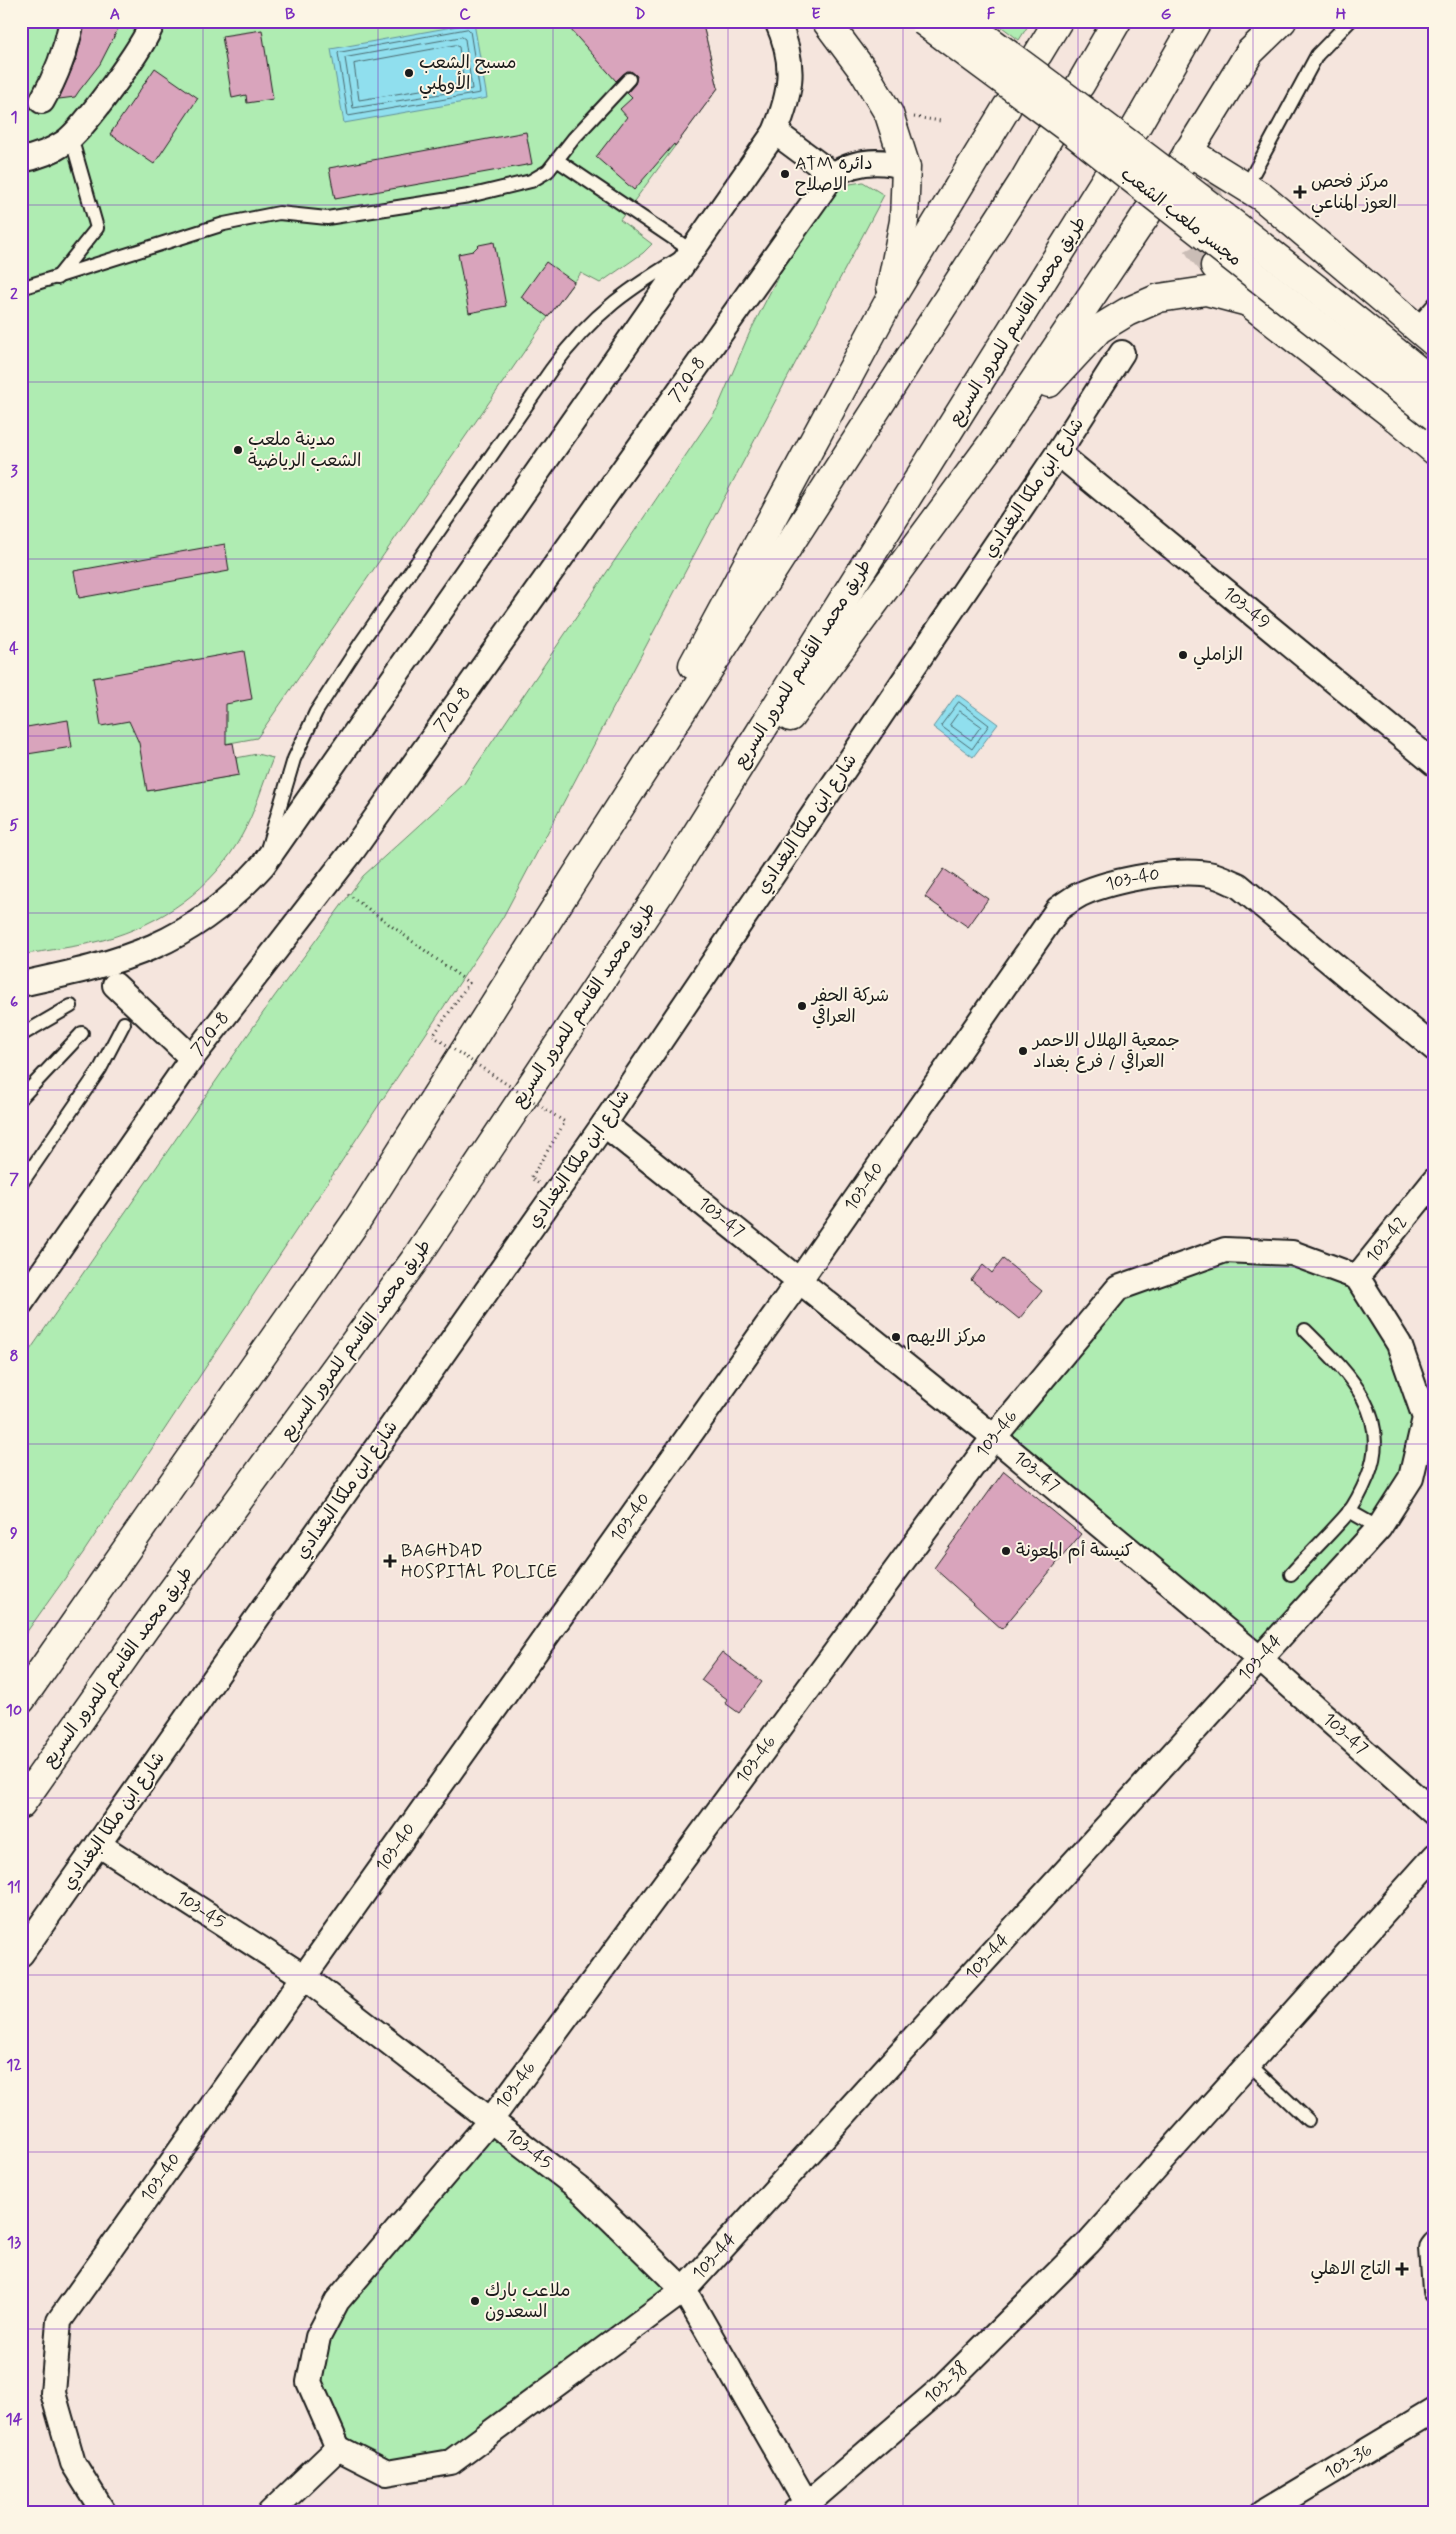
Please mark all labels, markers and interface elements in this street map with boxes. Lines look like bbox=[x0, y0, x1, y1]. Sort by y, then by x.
text: A bbox=[110, 4, 120, 25]
text: B bbox=[285, 4, 295, 25]
text: C bbox=[459, 4, 471, 25]
text: D bbox=[634, 4, 646, 25]
text: E bbox=[811, 4, 821, 25]
text: F bbox=[987, 4, 996, 25]
text: G bbox=[1161, 4, 1172, 25]
text: H bbox=[1336, 4, 1347, 25]
place label: مسبح الشعب الأولمبي bbox=[419, 51, 517, 99]
marker: مسبح الشعب الأولمبي bbox=[403, 67, 415, 79]
text: 1 bbox=[10, 107, 18, 128]
place label: ATM دائره الاصلاح bbox=[795, 152, 873, 197]
street label: مجسر ملعب الشعب bbox=[1115, 162, 1247, 272]
marker: ATM دائره الاصلاح bbox=[779, 168, 791, 180]
place label: مركز فحص العوز المناعي bbox=[1311, 170, 1397, 218]
marker: مركز فحص العوز المناعي bbox=[1293, 185, 1307, 199]
street label: طريق محمد القاسم للمرور السريع bbox=[944, 212, 1093, 431]
text: 2 bbox=[10, 284, 18, 305]
street label: 720-8 bbox=[663, 352, 712, 407]
street label: شارع ابن ملكا البغدادي bbox=[978, 413, 1090, 563]
place label: مدينة ملعب الشعب الرياضية bbox=[248, 428, 361, 473]
marker: مدينة ملعب الشعب الرياضية bbox=[232, 444, 244, 456]
text: 3 bbox=[10, 461, 18, 482]
street label: طريق محمد القاسم للمرور السريع bbox=[729, 555, 878, 774]
street label: 103-49 bbox=[1217, 582, 1275, 635]
text: 4 bbox=[9, 638, 19, 659]
place label: الزاملي bbox=[1193, 643, 1243, 670]
marker: الزاملي bbox=[1177, 649, 1189, 661]
street label: 720-8 bbox=[429, 683, 477, 737]
street label: شارع ابن ملكا البغدادي bbox=[751, 749, 863, 899]
text: 5 bbox=[9, 815, 19, 836]
street label: 103-40 bbox=[1103, 862, 1161, 897]
street label: طريق محمد القاسم للمرور السريع bbox=[506, 898, 662, 1113]
place label: شركة الحفر العراقي bbox=[810, 984, 889, 1029]
text: 6 bbox=[10, 992, 18, 1013]
marker: شركة الحفر العراقي bbox=[796, 1000, 808, 1012]
street label: 720-8 bbox=[186, 1007, 235, 1061]
place label: جمعية الهلال الاحمر العراقي / فرع بغداد bbox=[1031, 1029, 1180, 1074]
marker: جمعية الهلال الاحمر العراقي / فرع بغداد bbox=[1017, 1045, 1029, 1057]
street label: شارع ابن ملكا البغدادي bbox=[522, 1085, 636, 1233]
street label: 103-40 bbox=[839, 1158, 890, 1216]
text: 7 bbox=[9, 1169, 19, 1190]
street label: 103-47 bbox=[693, 1192, 749, 1244]
street label: 103-42 bbox=[1361, 1211, 1413, 1268]
street label: طريق محمد القاسم للمرور السريع bbox=[275, 1235, 438, 1446]
place label: مركز الايهم bbox=[906, 1325, 986, 1350]
marker: مركز الايهم bbox=[890, 1331, 902, 1343]
text: 8 bbox=[9, 1346, 19, 1367]
street label: 103-46 bbox=[971, 1405, 1023, 1462]
street label: شارع ابن ملكا البغدادي bbox=[290, 1416, 404, 1564]
street label: 103-47 bbox=[1008, 1446, 1064, 1498]
street label: 103-40 bbox=[605, 1488, 656, 1547]
text: 9 bbox=[10, 1523, 18, 1544]
place label: BAGHDAD HOSPITAL POLICE bbox=[401, 1539, 557, 1584]
place label: كنيسة أم المعونة bbox=[1016, 1539, 1133, 1564]
marker: كنيسة أم المعونة bbox=[1000, 1545, 1012, 1557]
marker: BAGHDAD HOSPITAL POLICE bbox=[383, 1554, 397, 1568]
street label: طريق محمد القاسم للمرور السريع bbox=[37, 1562, 200, 1773]
street label: 103-44 bbox=[1233, 1629, 1288, 1686]
text: 10 bbox=[6, 1700, 22, 1721]
street label: 103-47 bbox=[1317, 1708, 1373, 1761]
street label: 103-46 bbox=[731, 1730, 782, 1788]
street label: شارع ابن ملكا البغدادي bbox=[57, 1747, 171, 1895]
street label: 103-40 bbox=[370, 1818, 422, 1877]
text: 11 bbox=[7, 1877, 21, 1898]
street label: 103-45 bbox=[171, 1885, 230, 1935]
street label: 103-44 bbox=[960, 1929, 1015, 1986]
text: 12 bbox=[6, 2055, 22, 2076]
street label: 103-46 bbox=[490, 2057, 542, 2114]
street label: 103-45 bbox=[500, 2123, 557, 2175]
street label: 103-40 bbox=[136, 2148, 187, 2207]
street label: 103-44 bbox=[687, 2228, 742, 2285]
text: 13 bbox=[7, 2232, 21, 2253]
place label: التاج الاهلي bbox=[1310, 2257, 1391, 2284]
marker: التاج الاهلي bbox=[1395, 2262, 1409, 2276]
place label: ملاعب بارك السعدون bbox=[485, 2279, 570, 2324]
marker: ملاعب بارك السعدون bbox=[469, 2295, 481, 2307]
street label: 103-38 bbox=[919, 2357, 974, 2409]
text: 14 bbox=[6, 2409, 23, 2430]
street label: 103-36 bbox=[1320, 2438, 1377, 2485]

